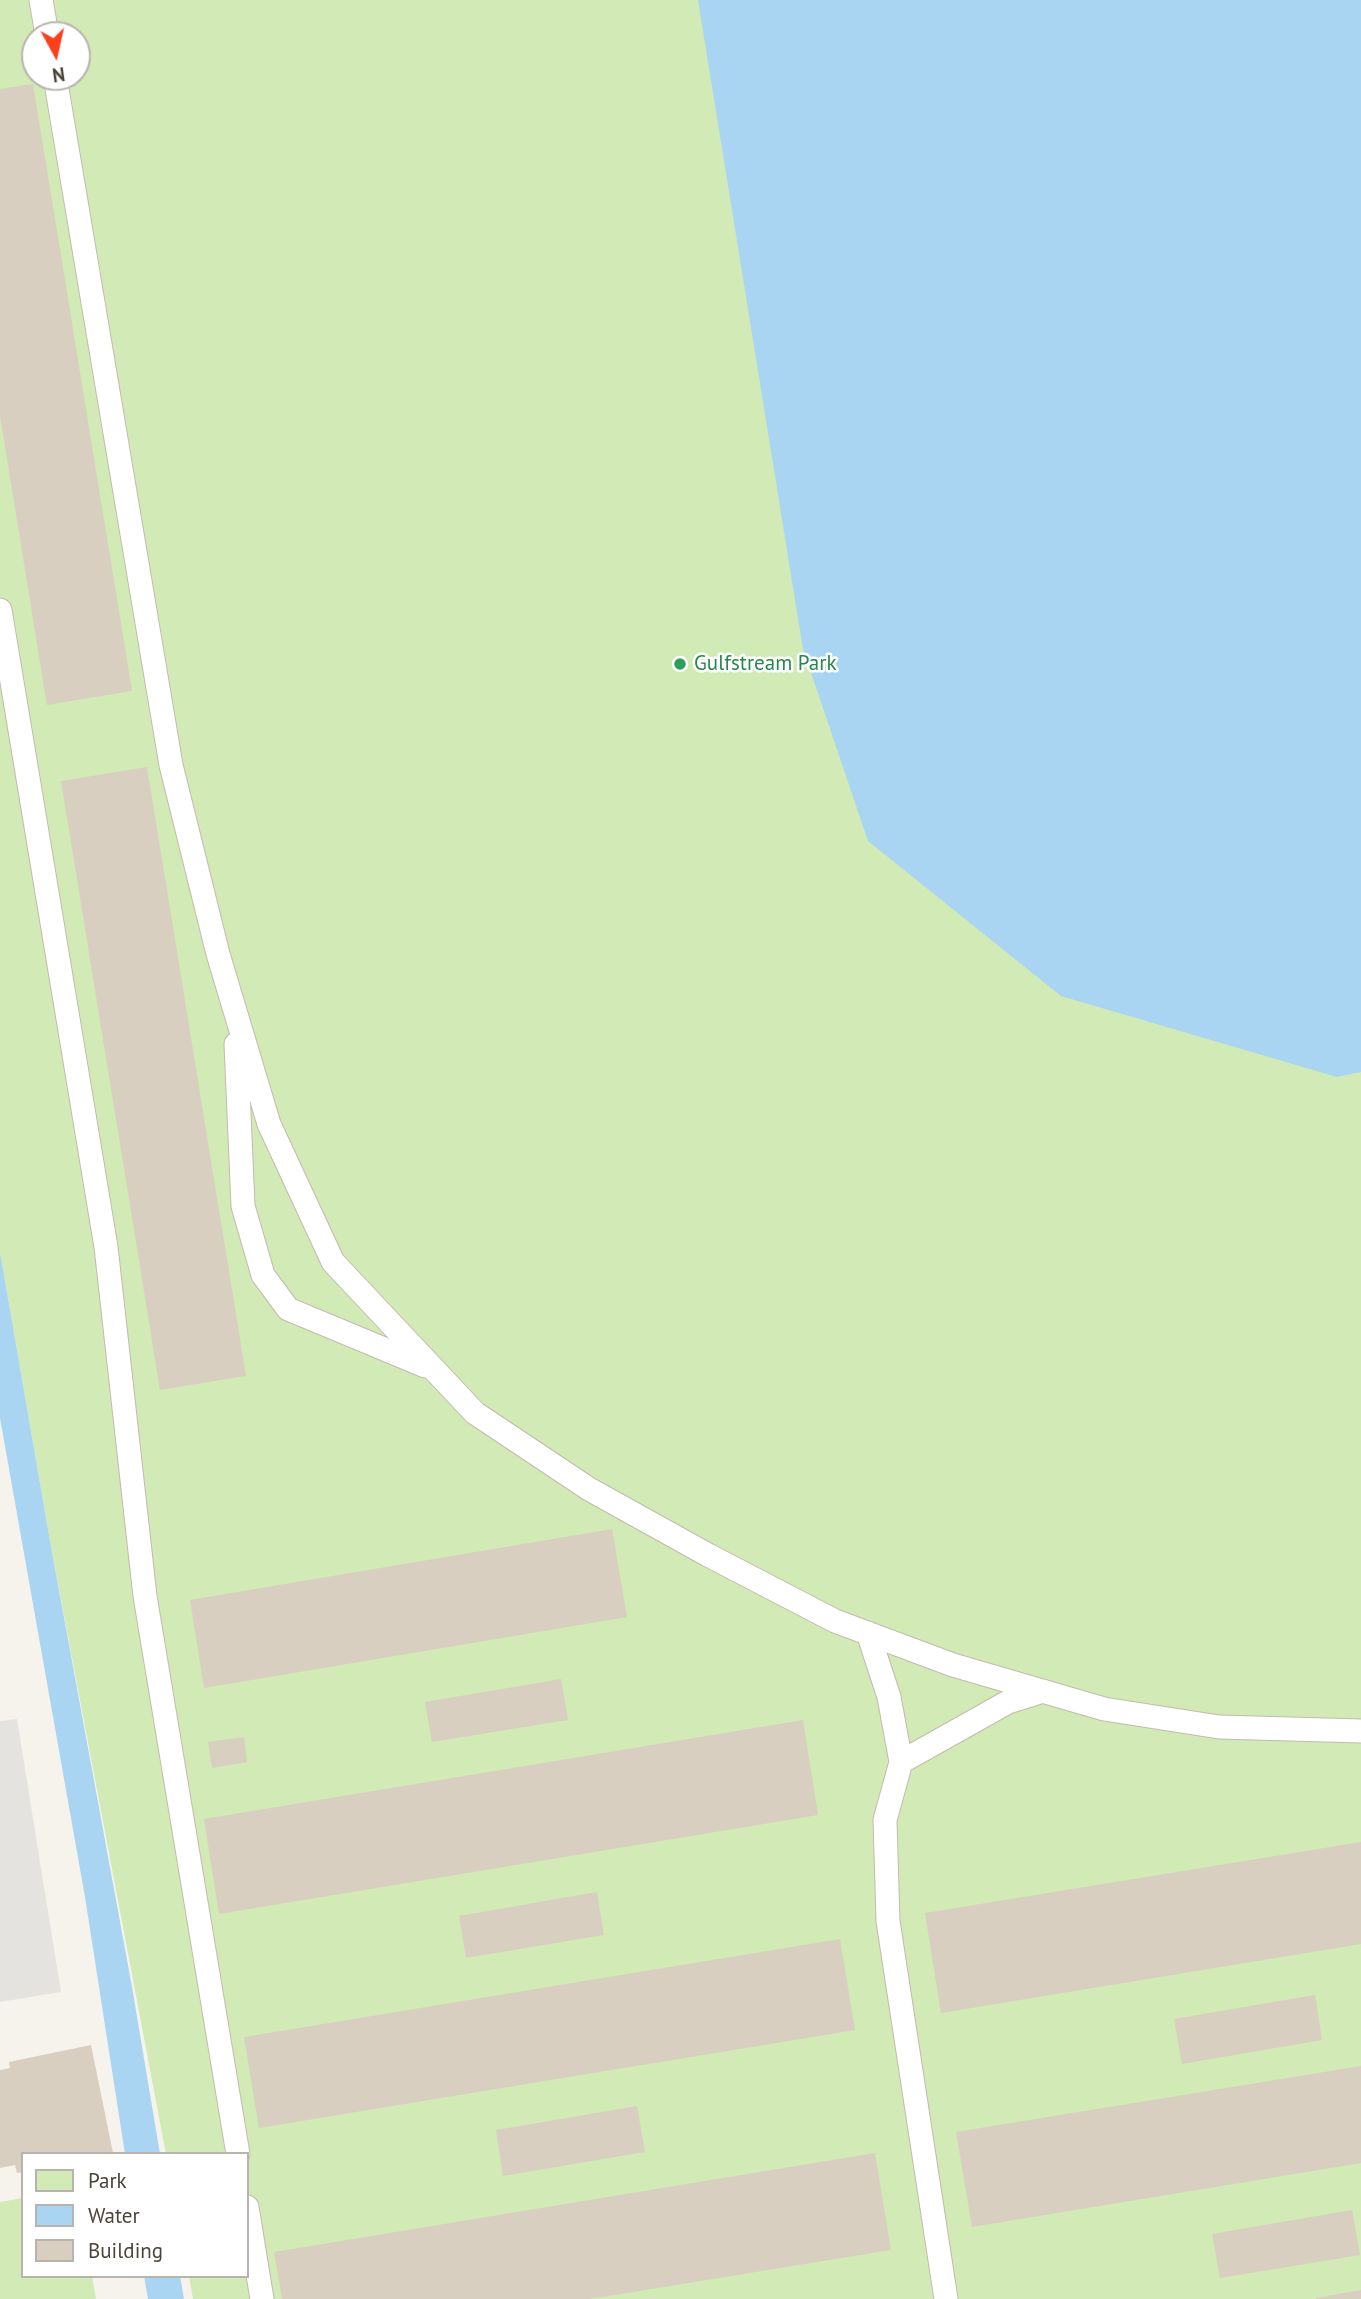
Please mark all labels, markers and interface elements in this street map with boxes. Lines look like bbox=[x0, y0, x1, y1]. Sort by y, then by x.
north arrow bbox=[21, 21, 91, 91]
text: N bbox=[51, 62, 67, 88]
place label: Gulfstream Park bbox=[694, 651, 836, 677]
marker: Gulfstream Park bbox=[672, 656, 688, 672]
legend bbox=[21, 2152, 248, 2278]
text: Park bbox=[88, 2167, 127, 2194]
text: Water bbox=[88, 2202, 140, 2229]
text: Building bbox=[88, 2237, 163, 2264]

